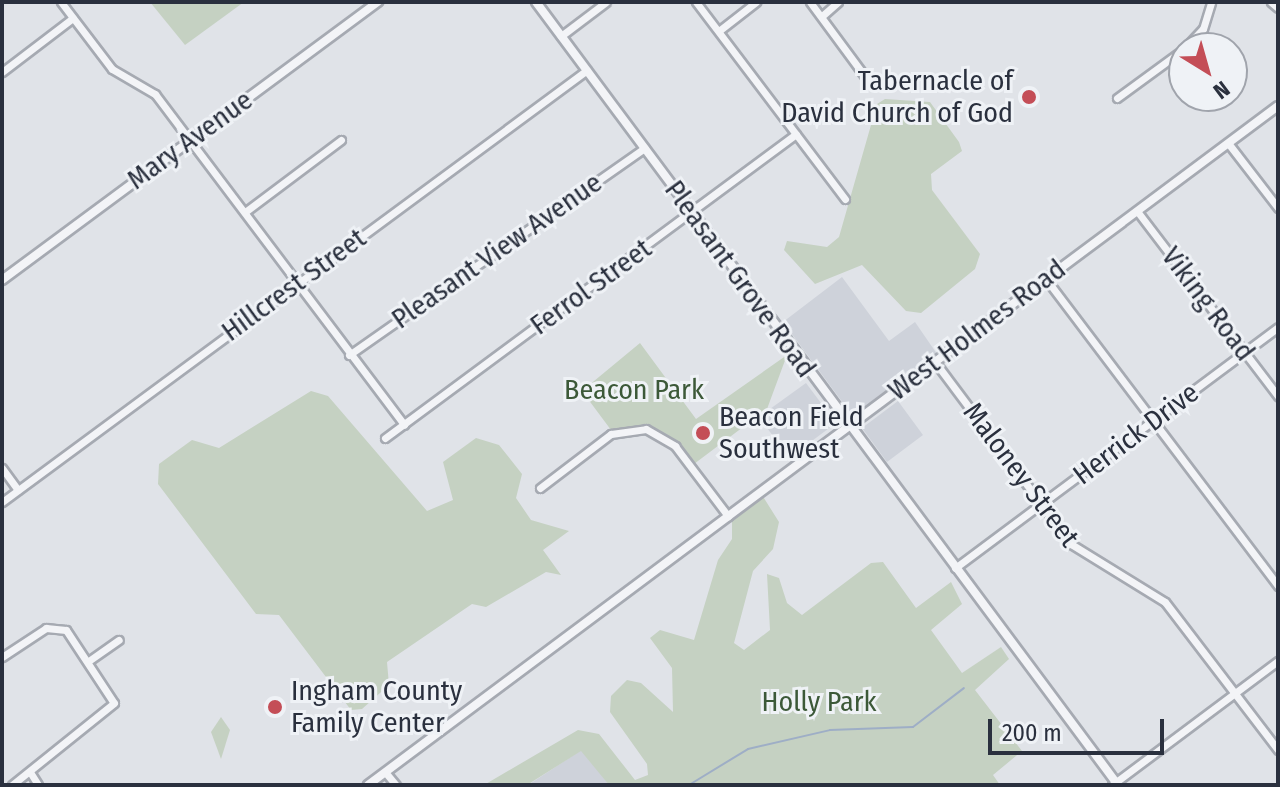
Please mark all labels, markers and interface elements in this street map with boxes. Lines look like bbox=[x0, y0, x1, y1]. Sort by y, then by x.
north arrow bbox=[1168, 32, 1248, 112]
place label: Tabernacle of David Church of God bbox=[781, 64, 1013, 130]
text: N bbox=[1208, 75, 1235, 105]
street label: Mary Avenue bbox=[121, 83, 259, 197]
marker: Tabernacle of David Church of God bbox=[1020, 88, 1038, 106]
street label: Pleasant View Avenue bbox=[385, 166, 609, 336]
street label: Pleasant Grove Road bbox=[657, 174, 823, 384]
street label: Hillcrest Street bbox=[215, 221, 373, 349]
street label: Ferrol Street bbox=[524, 232, 658, 342]
street label: Viking Road bbox=[1154, 240, 1262, 368]
street label: West Holmes Road bbox=[882, 252, 1072, 408]
park label: Beacon Park bbox=[564, 373, 704, 407]
street label: Herrick Drive bbox=[1067, 376, 1205, 492]
street label: Maloney Street bbox=[956, 396, 1086, 554]
place label: Beacon Field Southwest bbox=[719, 400, 864, 466]
marker: Beacon Field Southwest bbox=[694, 424, 712, 442]
place label: Ingham County Family Center bbox=[291, 674, 462, 740]
park label: Holly Park bbox=[762, 685, 876, 719]
marker: Ingham County Family Center bbox=[266, 698, 284, 716]
scale bar bbox=[992, 703, 1168, 753]
text: 200 m bbox=[1002, 719, 1062, 747]

